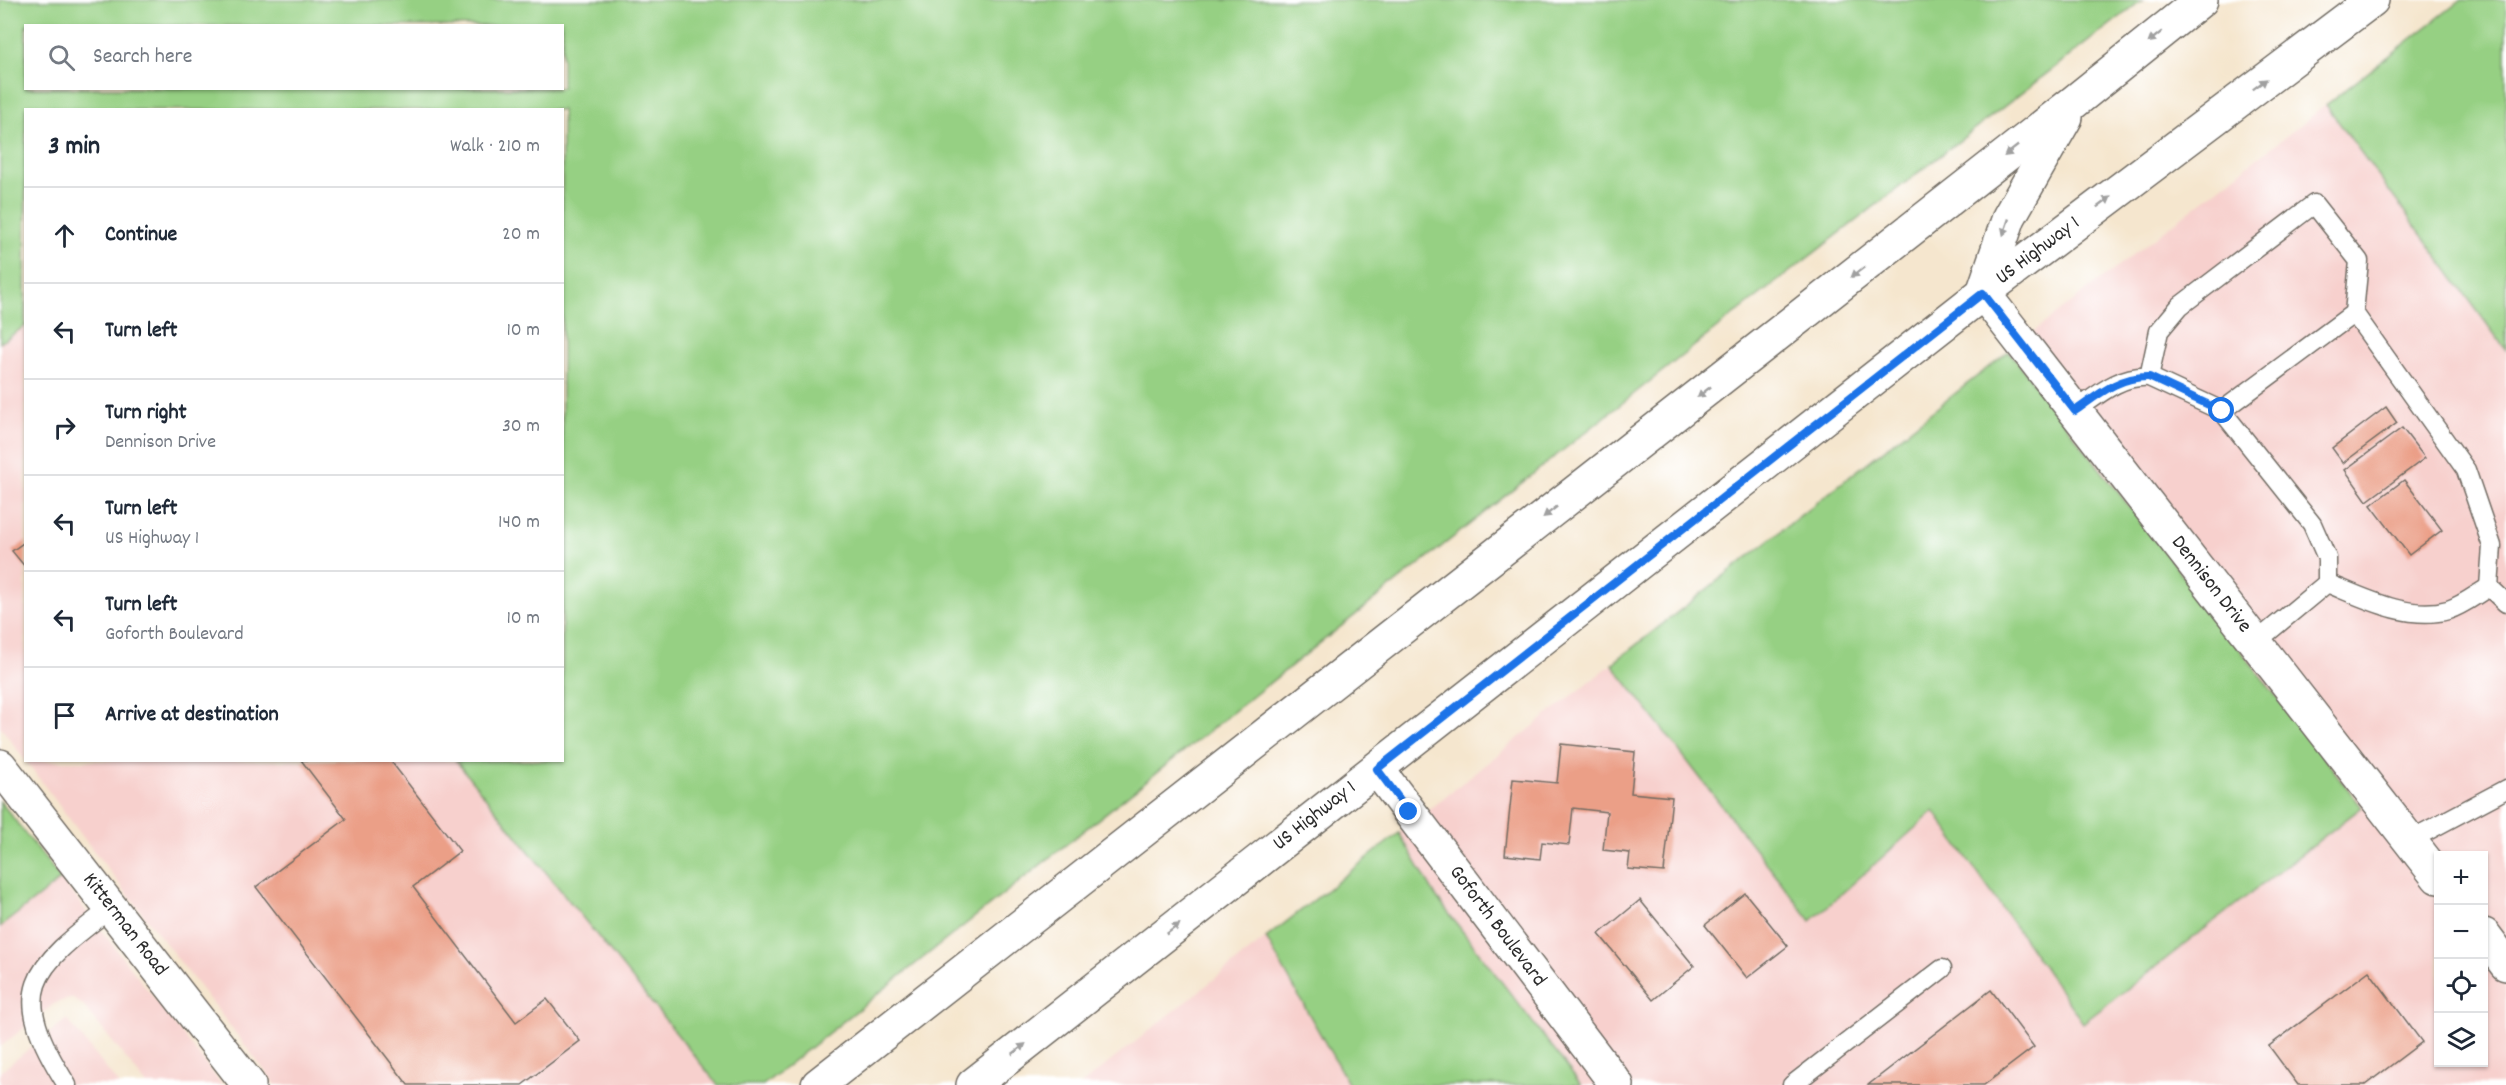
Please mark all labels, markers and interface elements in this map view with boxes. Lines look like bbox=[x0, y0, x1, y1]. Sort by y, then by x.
search box bbox=[24, 24, 564, 90]
one-way arrow bbox=[2148, 30, 2163, 42]
icon: search bbox=[45, 41, 78, 74]
text: Search here bbox=[93, 42, 192, 73]
one-way arrow bbox=[2253, 79, 2268, 91]
text: 3 min bbox=[48, 129, 100, 166]
text: Walk · 210 m bbox=[450, 133, 540, 161]
one-way arrow bbox=[2003, 145, 2019, 158]
one-way arrow bbox=[2097, 196, 2112, 208]
street label: US Highway 1 bbox=[1990, 209, 2087, 293]
one-way arrow bbox=[2000, 218, 2010, 236]
icon: ahead bbox=[48, 219, 81, 252]
text: Continue bbox=[105, 220, 177, 251]
text: 20 m bbox=[502, 221, 540, 249]
one-way arrow bbox=[1850, 265, 1865, 277]
icon: left bbox=[48, 315, 81, 348]
text: Turn left bbox=[105, 316, 177, 347]
text: 10 m bbox=[506, 317, 540, 345]
one-way arrow bbox=[1696, 385, 1712, 398]
route start bbox=[2208, 397, 2234, 423]
text: Turn right bbox=[105, 398, 187, 429]
icon: right bbox=[48, 411, 81, 444]
text: 30 m bbox=[502, 413, 540, 441]
text: Dennison Drive bbox=[105, 429, 216, 457]
text: Turn left bbox=[105, 494, 177, 525]
one-way arrow bbox=[1543, 506, 1559, 518]
icon: left bbox=[48, 507, 81, 540]
text: 140 m bbox=[498, 509, 540, 537]
text: US Highway 1 bbox=[105, 525, 199, 553]
street label: Dennison Drive bbox=[2163, 530, 2258, 640]
text: Turn left bbox=[105, 590, 177, 621]
icon: left bbox=[48, 603, 81, 636]
text: 10 m bbox=[506, 605, 540, 633]
text: Goforth Boulevard bbox=[105, 621, 244, 649]
icon: arrive bbox=[48, 699, 81, 732]
text: Arrive at destination bbox=[105, 700, 279, 731]
street label: US Highway 1 bbox=[1267, 774, 1364, 859]
route end bbox=[1395, 798, 1421, 824]
map controls bbox=[2434, 851, 2488, 1067]
button: + bbox=[2434, 851, 2488, 905]
street label: Goforth Boulevard bbox=[1441, 860, 1553, 994]
street label: Kitterman Road bbox=[74, 867, 174, 983]
button: − bbox=[2434, 905, 2488, 959]
one-way arrow bbox=[1165, 923, 1180, 935]
button: locate bbox=[2434, 959, 2488, 1013]
button: layers bbox=[2434, 1013, 2488, 1067]
one-way arrow bbox=[1011, 1043, 1027, 1055]

